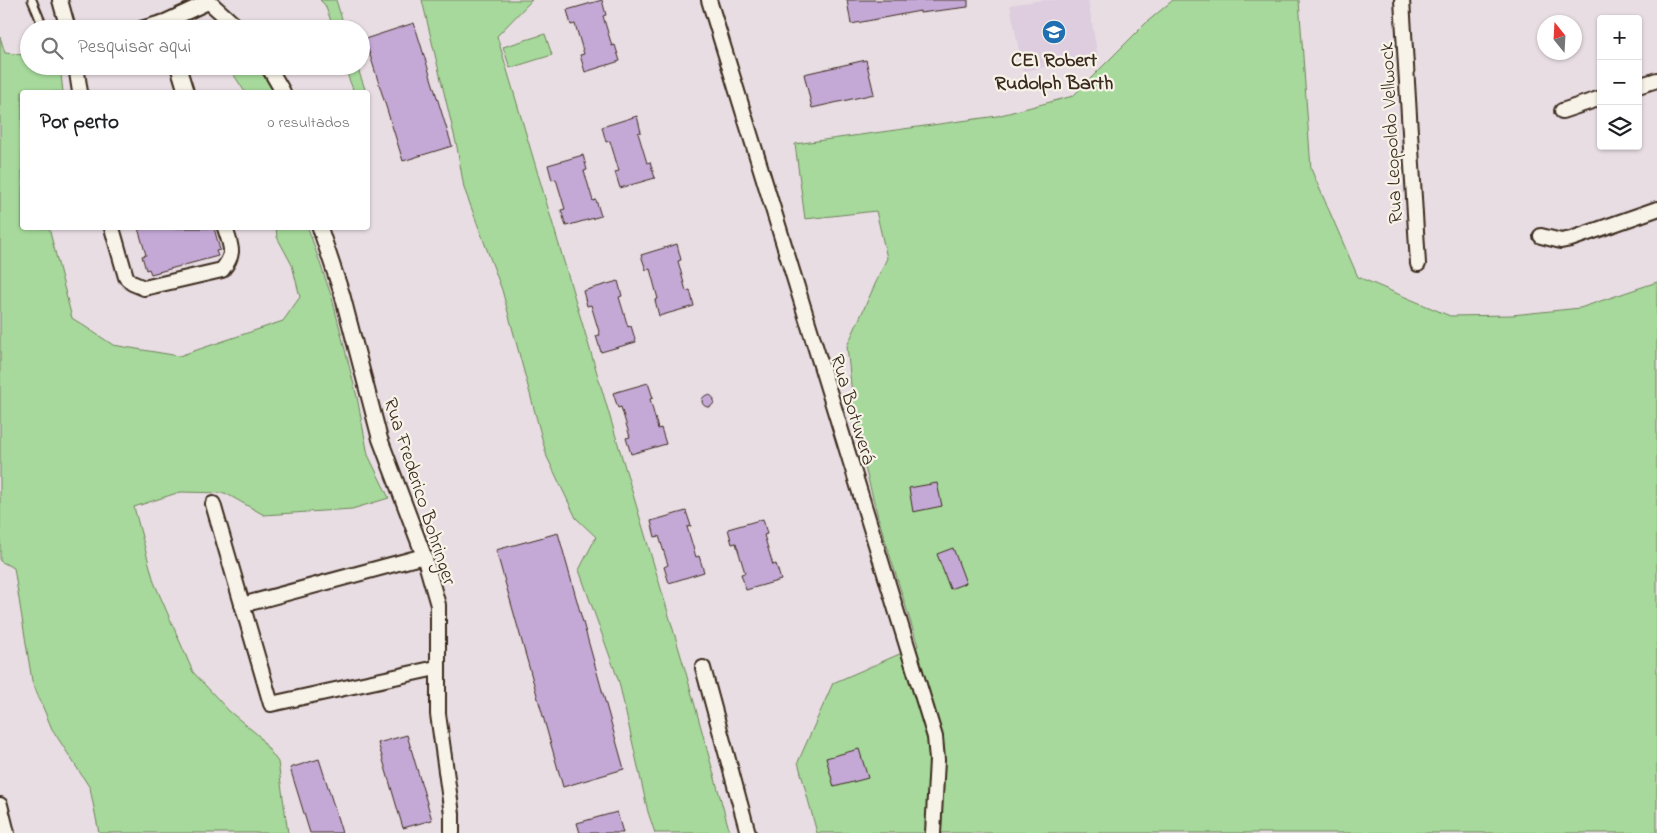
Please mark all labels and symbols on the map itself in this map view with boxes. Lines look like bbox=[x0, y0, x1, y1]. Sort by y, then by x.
north arrow bbox=[1537, 15, 1582, 60]
school or university icon: CEI Robert Rudolph Barth bbox=[1041, 19, 1067, 45]
street label: Rua Leopoldo Vellwock bbox=[1373, 41, 1412, 224]
place label: CEI Robert Rudolph Barth bbox=[995, 47, 1113, 99]
street label: Rua Botuverá bbox=[821, 351, 882, 468]
street label: Rua Frederico Bohringer bbox=[374, 394, 463, 590]

